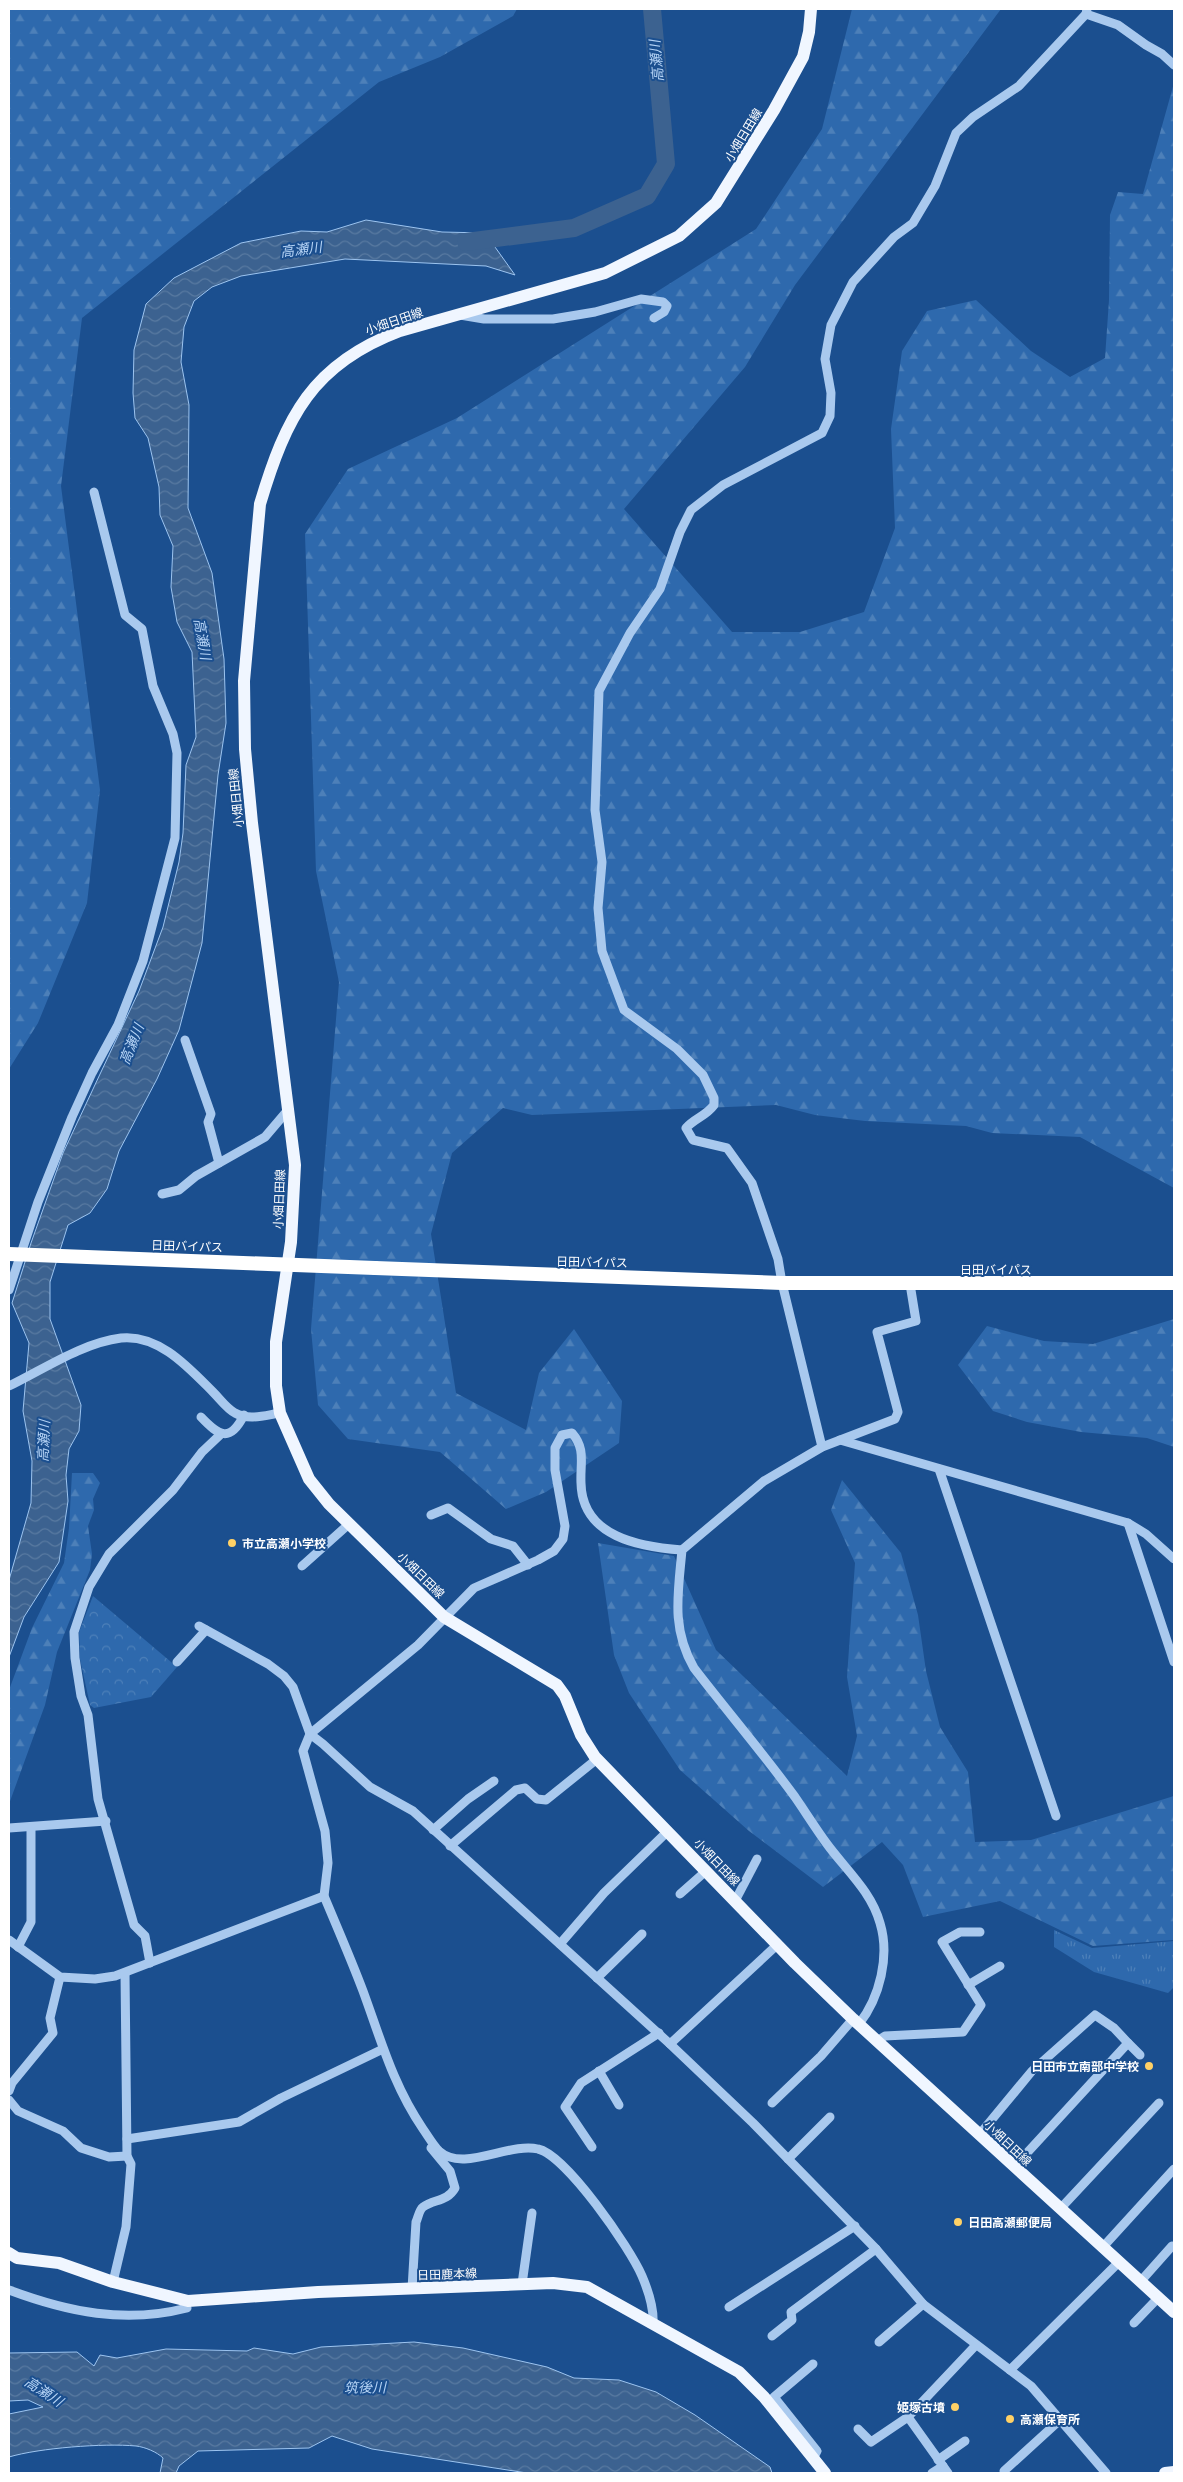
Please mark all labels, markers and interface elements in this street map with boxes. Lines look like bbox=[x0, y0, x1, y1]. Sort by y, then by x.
water label: 高瀬川 bbox=[646, 37, 666, 83]
street label: 小畑日田線 bbox=[721, 105, 765, 165]
water label: 高瀬川 bbox=[279, 238, 325, 260]
street label: 小畑日田線 bbox=[363, 304, 425, 338]
water label: 高瀬川 bbox=[191, 617, 215, 663]
street label: 小畑日田線 bbox=[225, 767, 247, 829]
water label: 高瀬川 bbox=[115, 1019, 147, 1067]
street label: 小畑日田線 bbox=[270, 1169, 288, 1229]
street label: 日田バイパス bbox=[151, 1237, 223, 1255]
street label: 日田バイパス bbox=[556, 1254, 628, 1270]
street label: 日田バイパス bbox=[960, 1262, 1032, 1277]
water label: 高瀬川 bbox=[33, 1418, 53, 1462]
place label: 市立高瀬小学校 bbox=[242, 1536, 326, 1551]
marker: 市立高瀬小学校 bbox=[226, 1537, 238, 1549]
street label: 小畑日田線 bbox=[394, 1549, 448, 1601]
street label: 小畑日田線 bbox=[691, 1835, 743, 1889]
place label: 日田市立南部中学校 bbox=[1031, 2059, 1139, 2074]
marker: 日田市立南部中学校 bbox=[1143, 2060, 1155, 2072]
street label: 小畑日田線 bbox=[981, 2117, 1035, 2169]
place label: 日田高瀬郵便局 bbox=[968, 2215, 1052, 2230]
marker: 日田高瀬郵便局 bbox=[952, 2216, 964, 2228]
street label: 日田鹿本線 bbox=[417, 2265, 477, 2283]
water label: 高瀬川 bbox=[22, 2372, 68, 2411]
water label: 筑後川 bbox=[344, 2378, 388, 2396]
place label: 姫塚古墳 bbox=[897, 2400, 945, 2415]
marker: 姫塚古墳 bbox=[949, 2401, 961, 2413]
place label: 高瀬保育所 bbox=[1020, 2412, 1080, 2427]
marker: 高瀬保育所 bbox=[1004, 2413, 1016, 2425]

